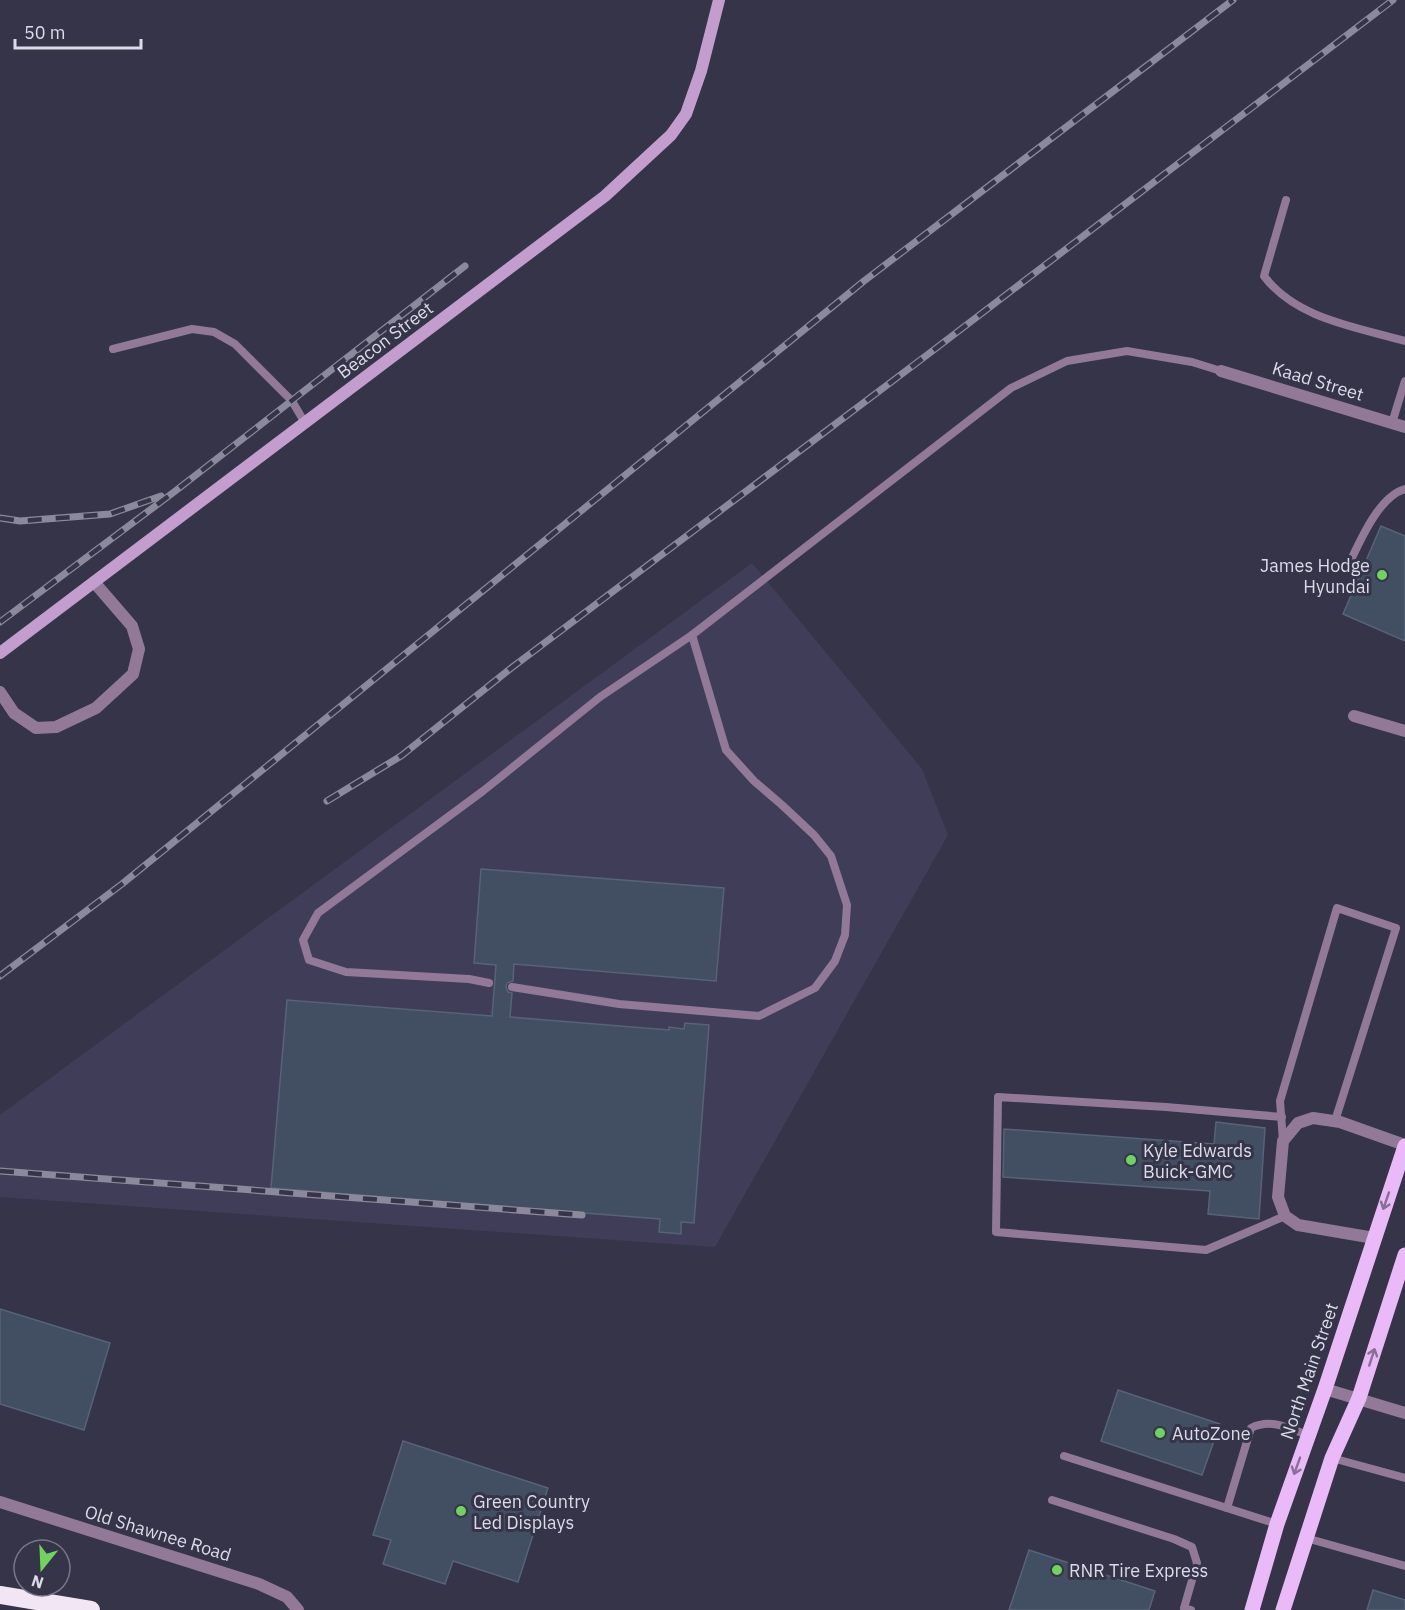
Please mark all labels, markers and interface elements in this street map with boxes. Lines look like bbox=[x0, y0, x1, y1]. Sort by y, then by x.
scale bar bbox=[15, 12, 141, 50]
text: 50 m bbox=[24, 21, 66, 44]
street label: Beacon Street bbox=[333, 296, 437, 384]
street label: Kaad Street bbox=[1269, 356, 1367, 406]
place label: James Hodge Hyundai bbox=[1260, 554, 1370, 598]
marker: James Hodge Hyundai bbox=[1375, 568, 1389, 582]
place label: Kyle Edwards Buick-GMC bbox=[1143, 1139, 1252, 1183]
marker: Kyle Edwards Buick-GMC bbox=[1124, 1153, 1138, 1167]
one-way arrow bbox=[1380, 1191, 1391, 1210]
street label: North Main Street bbox=[1275, 1300, 1343, 1442]
one-way arrow bbox=[1368, 1348, 1379, 1367]
place label: AutoZone bbox=[1172, 1422, 1251, 1445]
marker: AutoZone bbox=[1153, 1426, 1167, 1440]
one-way arrow bbox=[1291, 1456, 1302, 1475]
place label: Green Country Led Displays bbox=[473, 1490, 590, 1534]
street label: Old Shawnee Road bbox=[82, 1500, 234, 1566]
marker: Green Country Led Displays bbox=[454, 1504, 468, 1518]
north arrow bbox=[12, 1538, 72, 1598]
place label: RNR Tire Express bbox=[1069, 1559, 1208, 1582]
marker: RNR Tire Express bbox=[1050, 1563, 1064, 1577]
text: N bbox=[29, 1571, 46, 1594]

